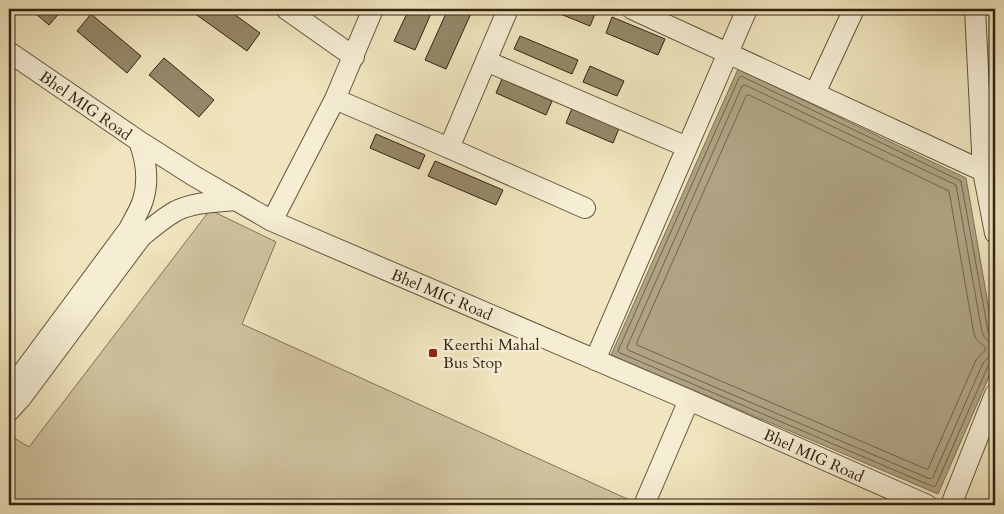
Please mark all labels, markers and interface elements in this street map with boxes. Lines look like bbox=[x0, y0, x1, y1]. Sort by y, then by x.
street label: Bhel MIG Road bbox=[35, 66, 136, 146]
street label: Bhel MIG Road bbox=[388, 264, 496, 326]
place label: Keerthi Mahal Bus Stop bbox=[443, 334, 540, 374]
marker: Keerthi Mahal Bus Stop bbox=[427, 347, 439, 359]
street label: Bhel MIG Road bbox=[760, 424, 868, 488]

